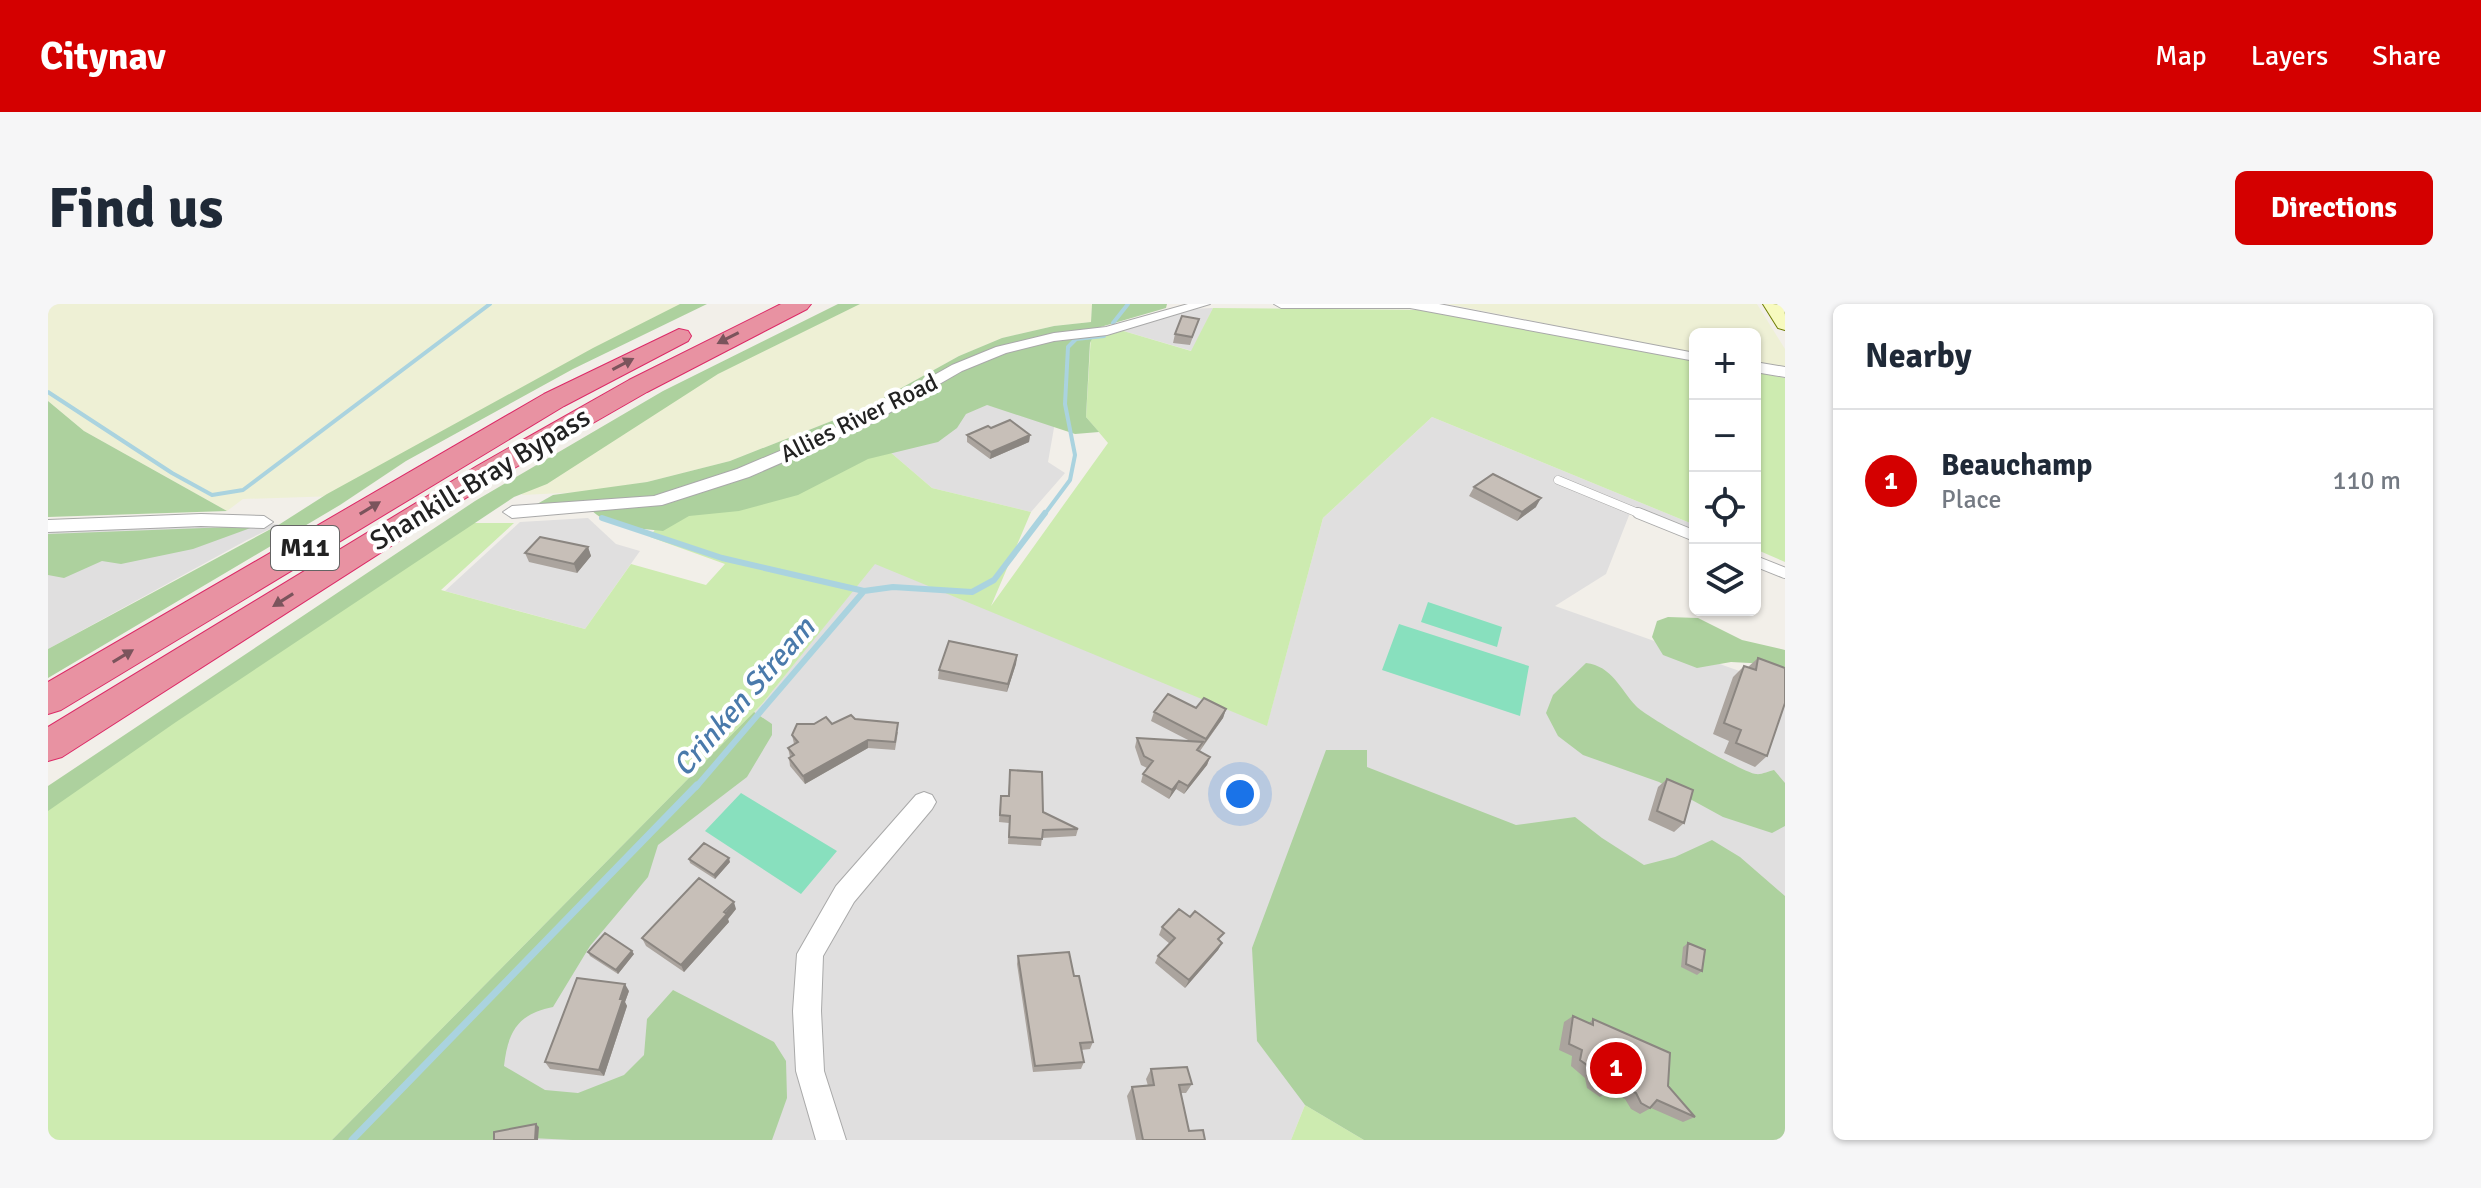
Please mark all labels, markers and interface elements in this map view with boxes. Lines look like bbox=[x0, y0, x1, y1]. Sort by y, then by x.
text: Citynav bbox=[40, 33, 166, 80]
text: Map bbox=[2155, 39, 2207, 73]
text: Layers bbox=[2251, 39, 2328, 73]
text: Share bbox=[2372, 39, 2441, 73]
button: Directions bbox=[2235, 171, 2433, 245]
text: Find us bbox=[48, 174, 223, 243]
map controls bbox=[1689, 328, 1761, 616]
button: + bbox=[1689, 328, 1761, 400]
one-way arrow bbox=[717, 331, 740, 345]
text: Nearby bbox=[1865, 335, 1972, 377]
one-way arrow bbox=[612, 357, 634, 371]
street label: Allies River Road bbox=[775, 367, 943, 469]
street label: Shankill-Bray Bypass bbox=[364, 400, 596, 558]
button: − bbox=[1689, 400, 1761, 472]
text: Beauchamp bbox=[1941, 447, 2092, 484]
text: 1 bbox=[1884, 465, 1898, 497]
text: 110 m bbox=[2332, 465, 2401, 497]
button: locate bbox=[1689, 472, 1761, 544]
text: Place bbox=[1941, 484, 2002, 516]
one-way arrow bbox=[359, 502, 381, 516]
road number: M11 bbox=[271, 526, 339, 570]
button: layers bbox=[1689, 544, 1761, 616]
one-way arrow bbox=[272, 593, 294, 607]
water label: Crinken Stream bbox=[665, 609, 824, 784]
one-way arrow bbox=[112, 649, 134, 663]
your location bbox=[1220, 774, 1260, 814]
pin: 1 bbox=[1590, 1038, 1642, 1098]

